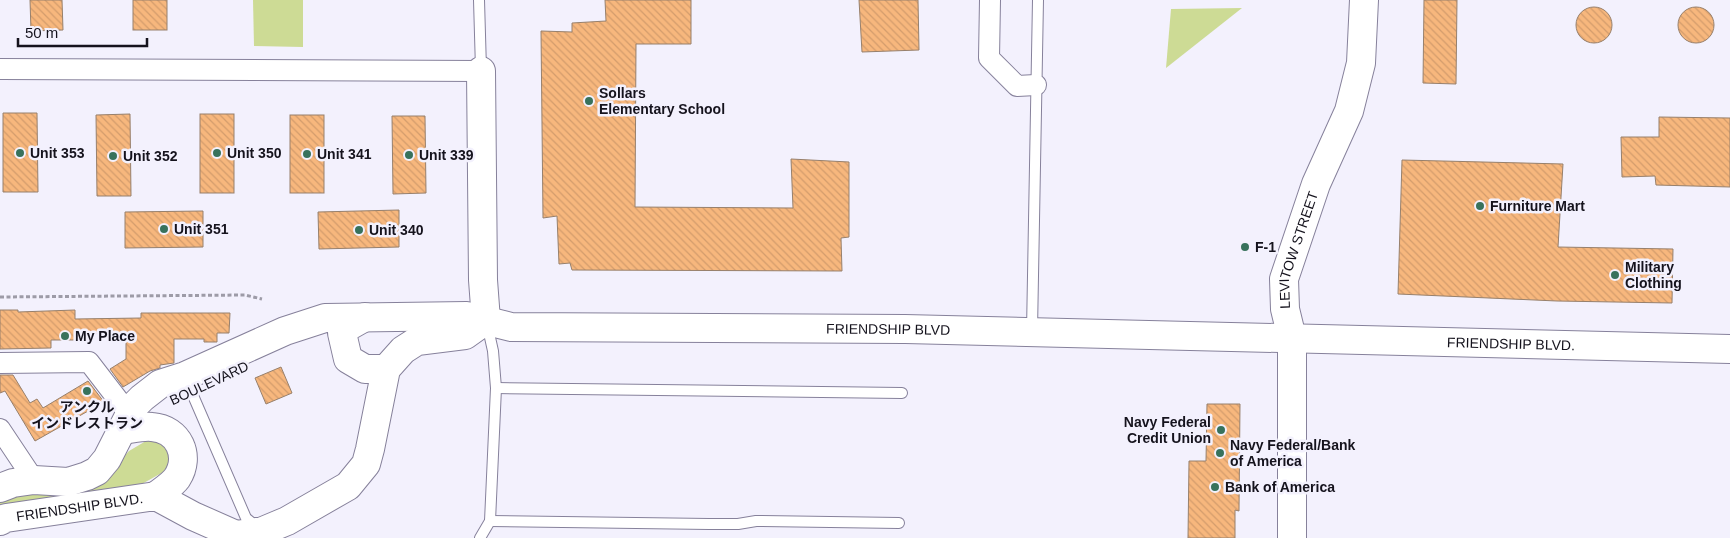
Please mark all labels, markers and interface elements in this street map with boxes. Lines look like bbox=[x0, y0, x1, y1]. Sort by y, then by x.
scale bar bbox=[18, 15, 146, 47]
text: 50 m bbox=[25, 24, 58, 41]
place label: Sollars Elementary School bbox=[599, 85, 725, 117]
marker: Sollars Elementary School bbox=[583, 95, 595, 107]
place label: Unit 353 bbox=[30, 145, 85, 161]
place label: Unit 350 bbox=[227, 145, 282, 161]
place label: Unit 341 bbox=[317, 146, 372, 162]
marker: Unit 353 bbox=[14, 147, 26, 159]
marker: Unit 350 bbox=[211, 147, 223, 159]
place label: Unit 339 bbox=[419, 147, 474, 163]
place label: Unit 352 bbox=[123, 148, 178, 164]
marker: Unit 341 bbox=[301, 148, 313, 160]
marker: Unit 339 bbox=[403, 149, 415, 161]
marker: Unit 352 bbox=[107, 150, 119, 162]
street label: LEVITOW STREET bbox=[1276, 189, 1321, 309]
place label: Furniture Mart bbox=[1490, 198, 1585, 214]
marker: Furniture Mart bbox=[1474, 200, 1486, 212]
place label: Unit 351 bbox=[174, 221, 229, 237]
place label: Unit 340 bbox=[369, 222, 424, 238]
marker: Unit 351 bbox=[158, 223, 170, 235]
marker: Unit 340 bbox=[353, 224, 365, 236]
place label: F-1 bbox=[1255, 239, 1276, 255]
marker: F-1 bbox=[1239, 241, 1251, 253]
place label: Military Clothing bbox=[1625, 259, 1682, 291]
marker: Military Clothing bbox=[1609, 269, 1621, 281]
street label: FRIENDSHIP BLVD bbox=[826, 321, 950, 338]
place label: My Place bbox=[75, 328, 135, 344]
marker: My Place bbox=[59, 330, 71, 342]
street label: FRIENDSHIP BLVD. bbox=[1447, 334, 1575, 353]
street label: BOULEVARD bbox=[167, 358, 251, 408]
marker: アンクル インドレストラン bbox=[81, 385, 93, 397]
place label: アンクル インドレストラン bbox=[31, 399, 143, 431]
place label: Navy Federal Credit Union bbox=[1124, 414, 1211, 446]
marker: Navy Federal Credit Union bbox=[1215, 424, 1227, 436]
place label: Navy Federal/Bank of America bbox=[1230, 437, 1355, 469]
marker: Navy Federal/Bank of America bbox=[1214, 447, 1226, 459]
place label: Bank of America bbox=[1225, 479, 1335, 495]
marker: Bank of America bbox=[1209, 481, 1221, 493]
street label: FRIENDSHIP BLVD. bbox=[15, 490, 144, 524]

